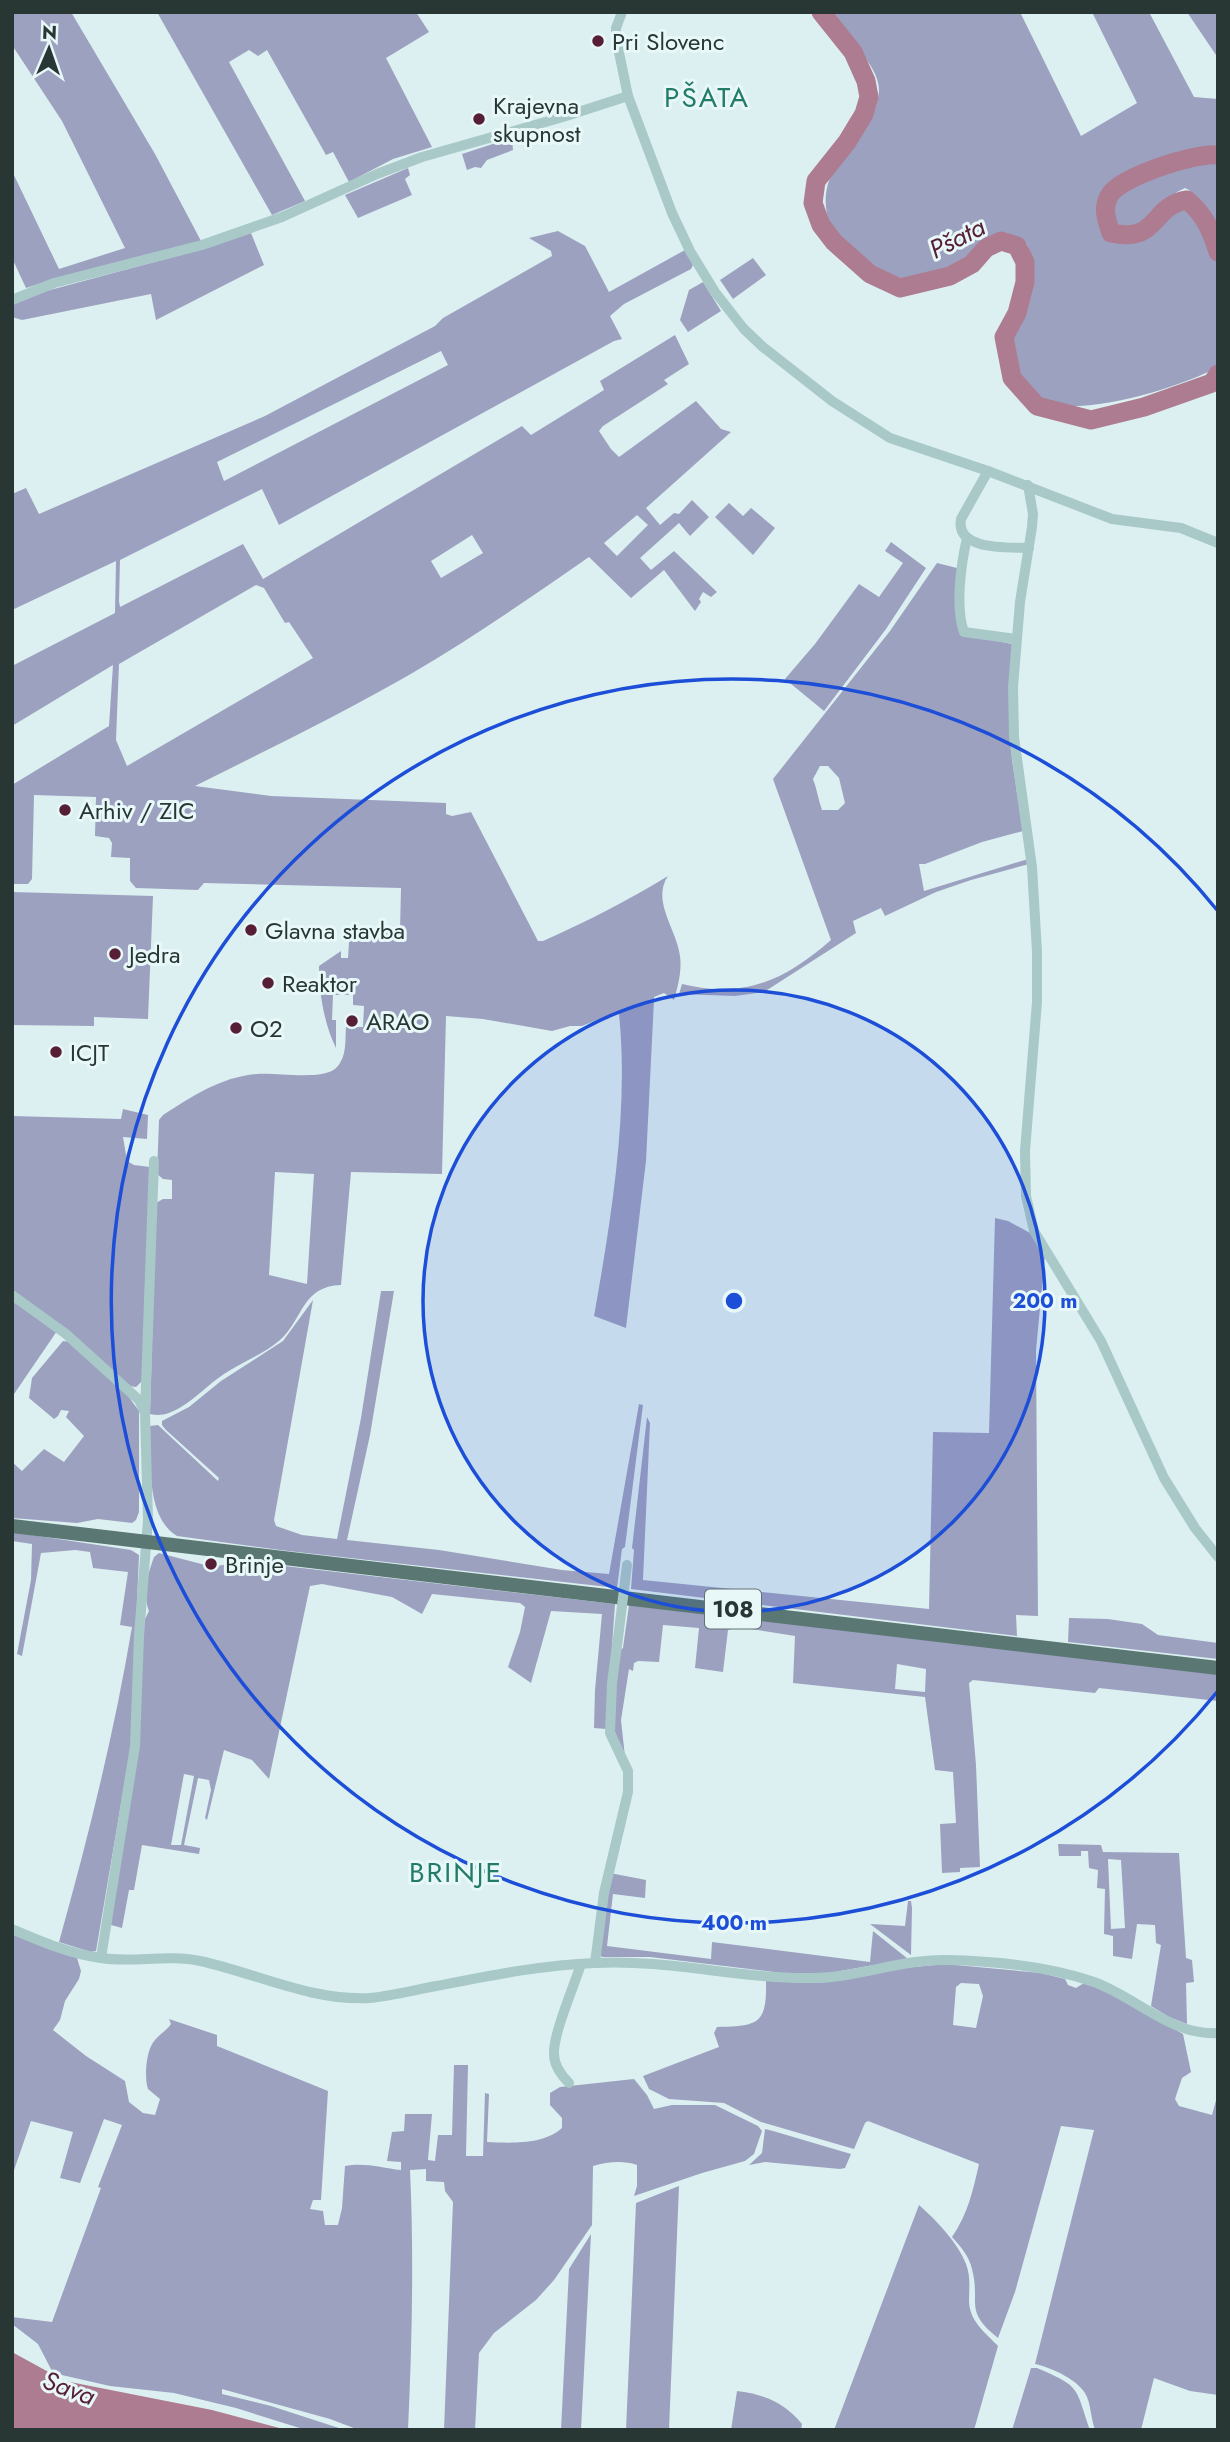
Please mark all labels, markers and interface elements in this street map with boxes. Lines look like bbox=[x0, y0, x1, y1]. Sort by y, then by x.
north arrow bbox=[14, 14, 84, 84]
text: N bbox=[42, 19, 58, 46]
place label: Pri Slovenc bbox=[612, 24, 724, 59]
marker: Pri Slovenc bbox=[590, 33, 606, 49]
district label: PŠATA bbox=[664, 77, 750, 118]
place label: Krajevna skupnost bbox=[493, 88, 581, 151]
marker: Krajevna skupnost bbox=[471, 111, 487, 127]
water label: Pšata bbox=[922, 207, 992, 268]
place label: Arhiv / ZIC bbox=[79, 793, 195, 828]
marker: Arhiv / ZIC bbox=[57, 802, 73, 818]
place label: Glavna stavba bbox=[265, 913, 405, 948]
marker: Glavna stavba bbox=[243, 922, 259, 938]
place label: Jedra bbox=[126, 937, 181, 972]
marker: Jedra bbox=[107, 946, 123, 962]
place label: Reaktor bbox=[282, 966, 358, 1001]
marker: Reaktor bbox=[260, 975, 276, 991]
place label: ARAO bbox=[366, 1004, 429, 1039]
place label: O2 bbox=[250, 1011, 283, 1046]
marker: ARAO bbox=[344, 1013, 360, 1029]
marker: O2 bbox=[228, 1020, 244, 1036]
place label: ICJT bbox=[70, 1035, 109, 1070]
marker: ICJT bbox=[48, 1044, 64, 1060]
text: 200 m bbox=[1012, 1286, 1078, 1316]
centre of rings bbox=[722, 1289, 746, 1313]
place label: Brinje bbox=[225, 1547, 284, 1582]
marker: Brinje bbox=[203, 1556, 219, 1572]
road number: 108 bbox=[705, 1590, 761, 1628]
district label: BRINJE bbox=[409, 1852, 503, 1893]
text: 400 m bbox=[701, 1908, 767, 1938]
water label: Sava bbox=[37, 2361, 101, 2415]

